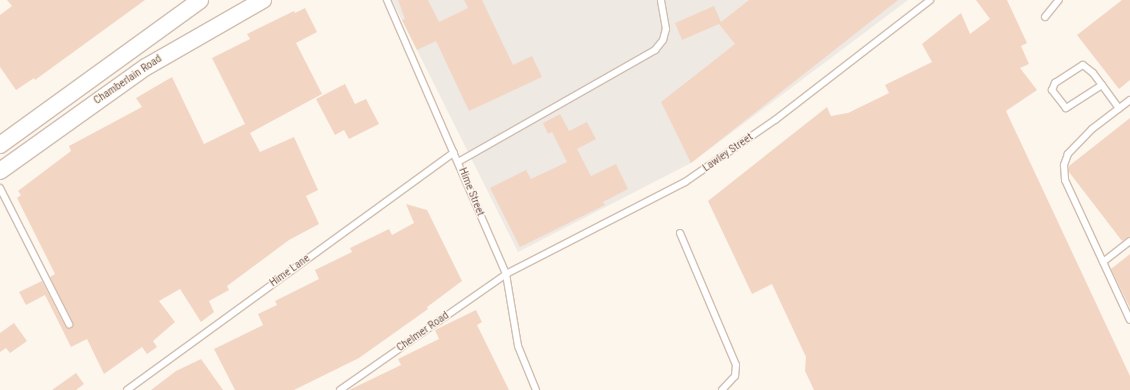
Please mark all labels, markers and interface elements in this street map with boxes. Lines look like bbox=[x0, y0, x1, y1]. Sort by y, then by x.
street label: Chamberlain Road bbox=[91, 52, 165, 108]
street label: Lawley Street bbox=[700, 131, 756, 175]
street label: Hime Street bbox=[455, 166, 487, 218]
street label: Hime Lane bbox=[267, 252, 313, 290]
street label: Chelmer Road bbox=[394, 309, 452, 355]

